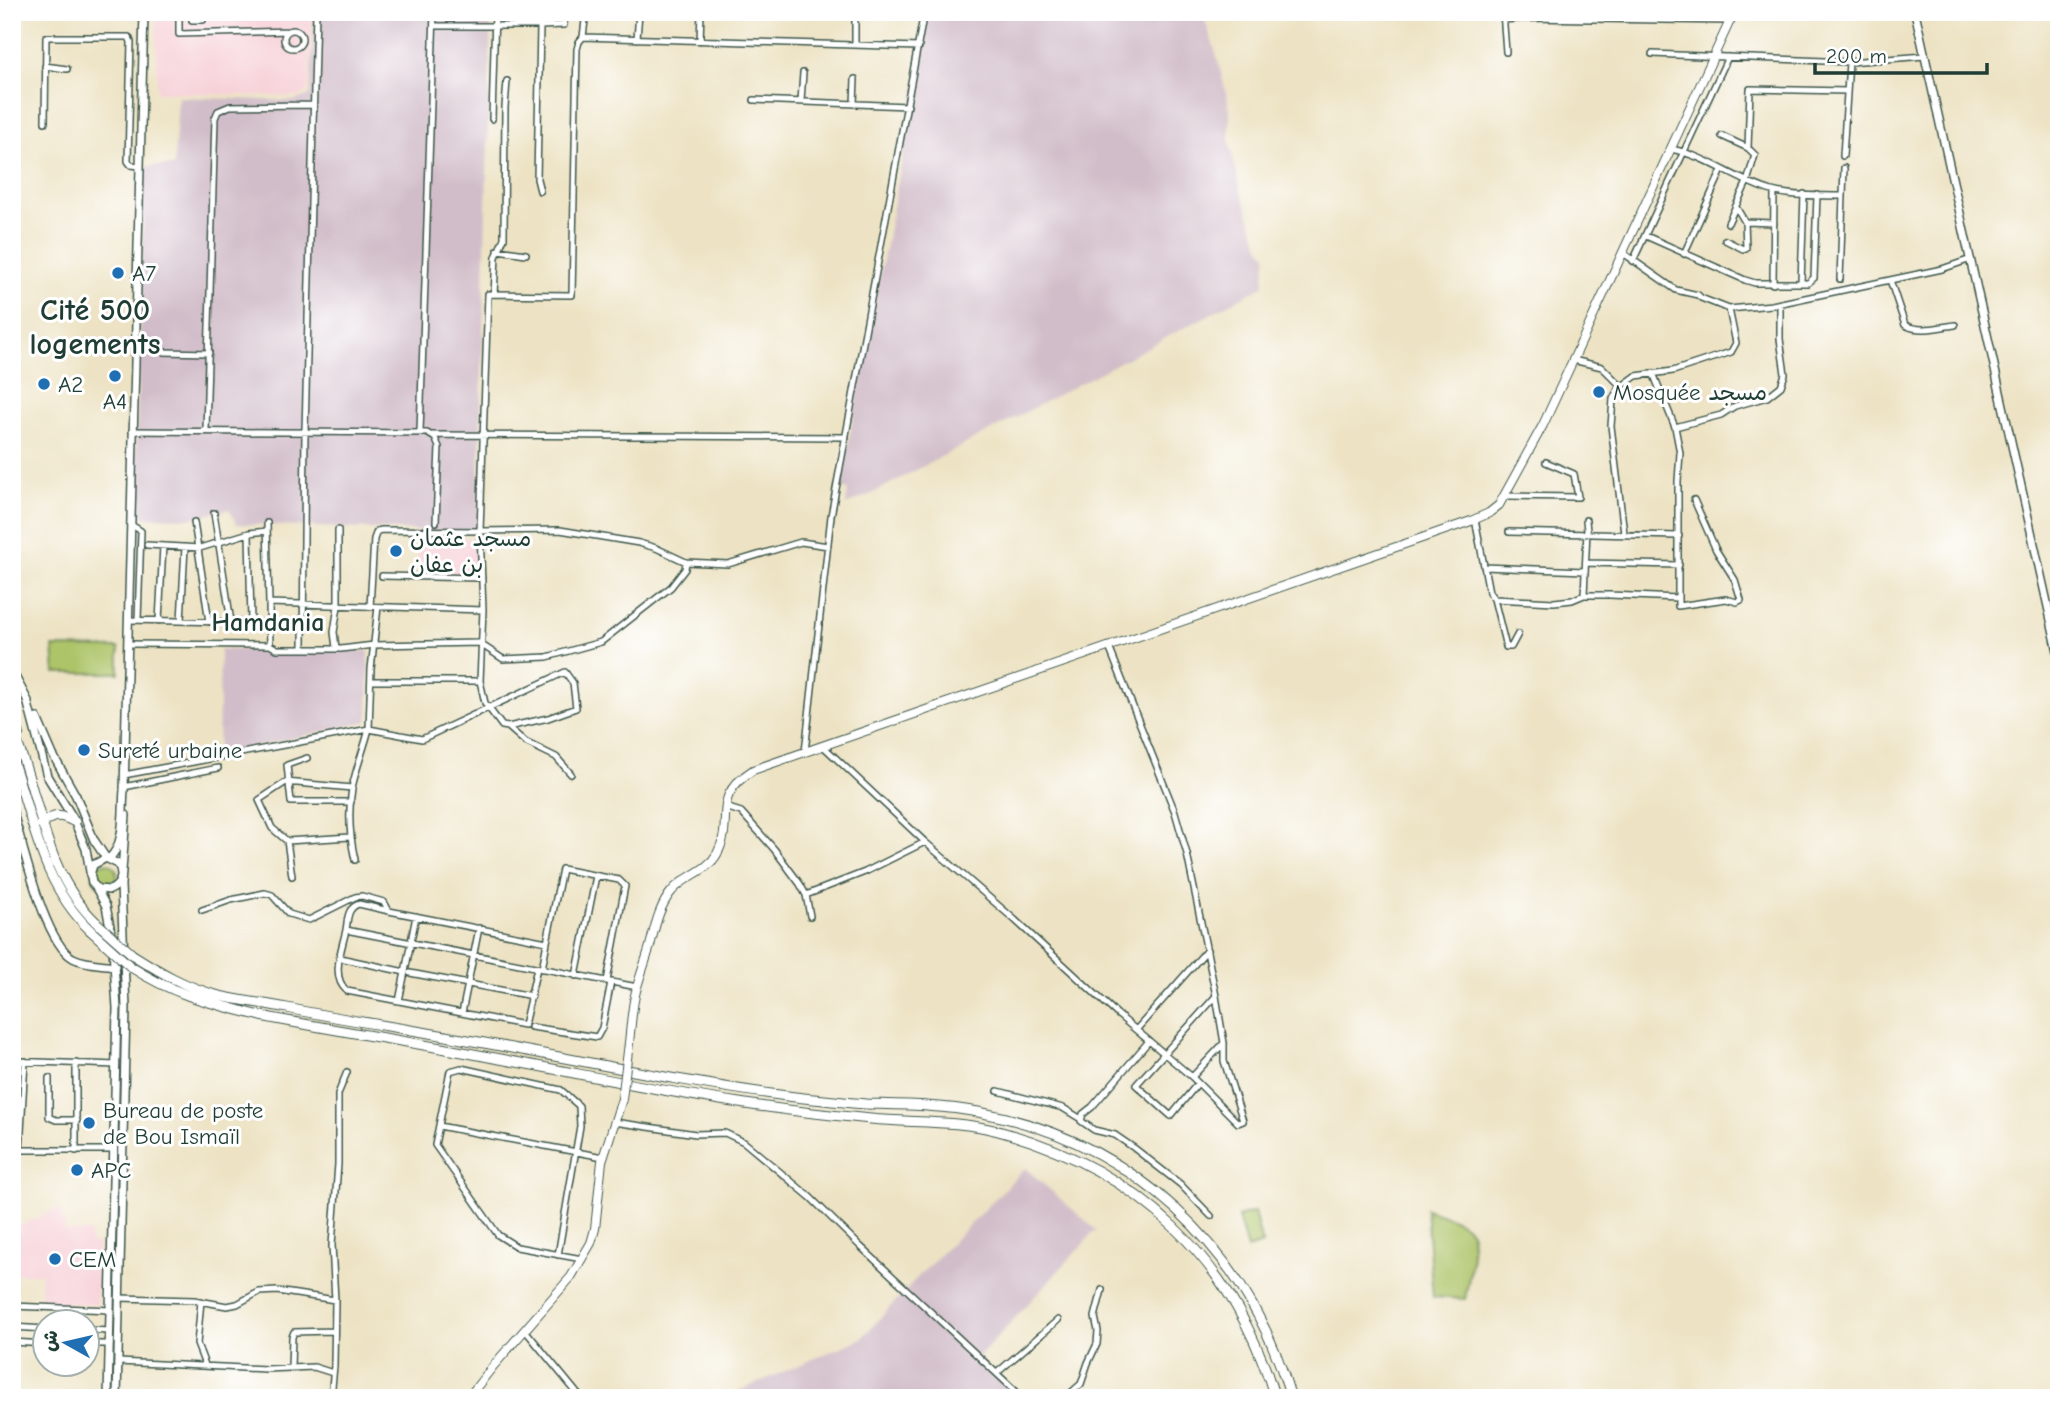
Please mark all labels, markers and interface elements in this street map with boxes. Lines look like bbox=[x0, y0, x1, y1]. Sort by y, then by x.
scale bar bbox=[1815, 32, 1987, 76]
text: 200 m bbox=[1826, 44, 1887, 68]
place label: A7 bbox=[132, 260, 156, 287]
marker: A7 bbox=[110, 265, 126, 281]
district label: Cité 500 logements bbox=[29, 293, 161, 362]
marker: A4 bbox=[107, 368, 123, 384]
place label: A2 bbox=[58, 371, 83, 398]
marker: A2 bbox=[36, 376, 52, 392]
place label: Mosquée مسجد bbox=[1613, 379, 1767, 406]
marker: Mosquée مسجد bbox=[1591, 384, 1607, 400]
place label: A4 bbox=[103, 388, 127, 415]
place label: مسجد عثمان بن عفان bbox=[410, 525, 532, 578]
marker: مسجد عثمان بن عفان bbox=[388, 543, 404, 559]
district label: Hamdania bbox=[212, 608, 324, 638]
place label: Sureté urbaine bbox=[98, 737, 242, 764]
marker: Sureté urbaine bbox=[76, 742, 92, 758]
place label: Bureau de poste de Bou Ismaïl bbox=[103, 1097, 263, 1150]
marker: Bureau de poste de Bou Ismaïl bbox=[81, 1115, 97, 1131]
place label: APC bbox=[91, 1157, 131, 1184]
marker: APC bbox=[69, 1162, 85, 1178]
place label: CEM bbox=[69, 1246, 116, 1273]
marker: CEM bbox=[47, 1251, 63, 1267]
north arrow bbox=[32, 1308, 102, 1378]
text: ش bbox=[38, 1329, 63, 1353]

